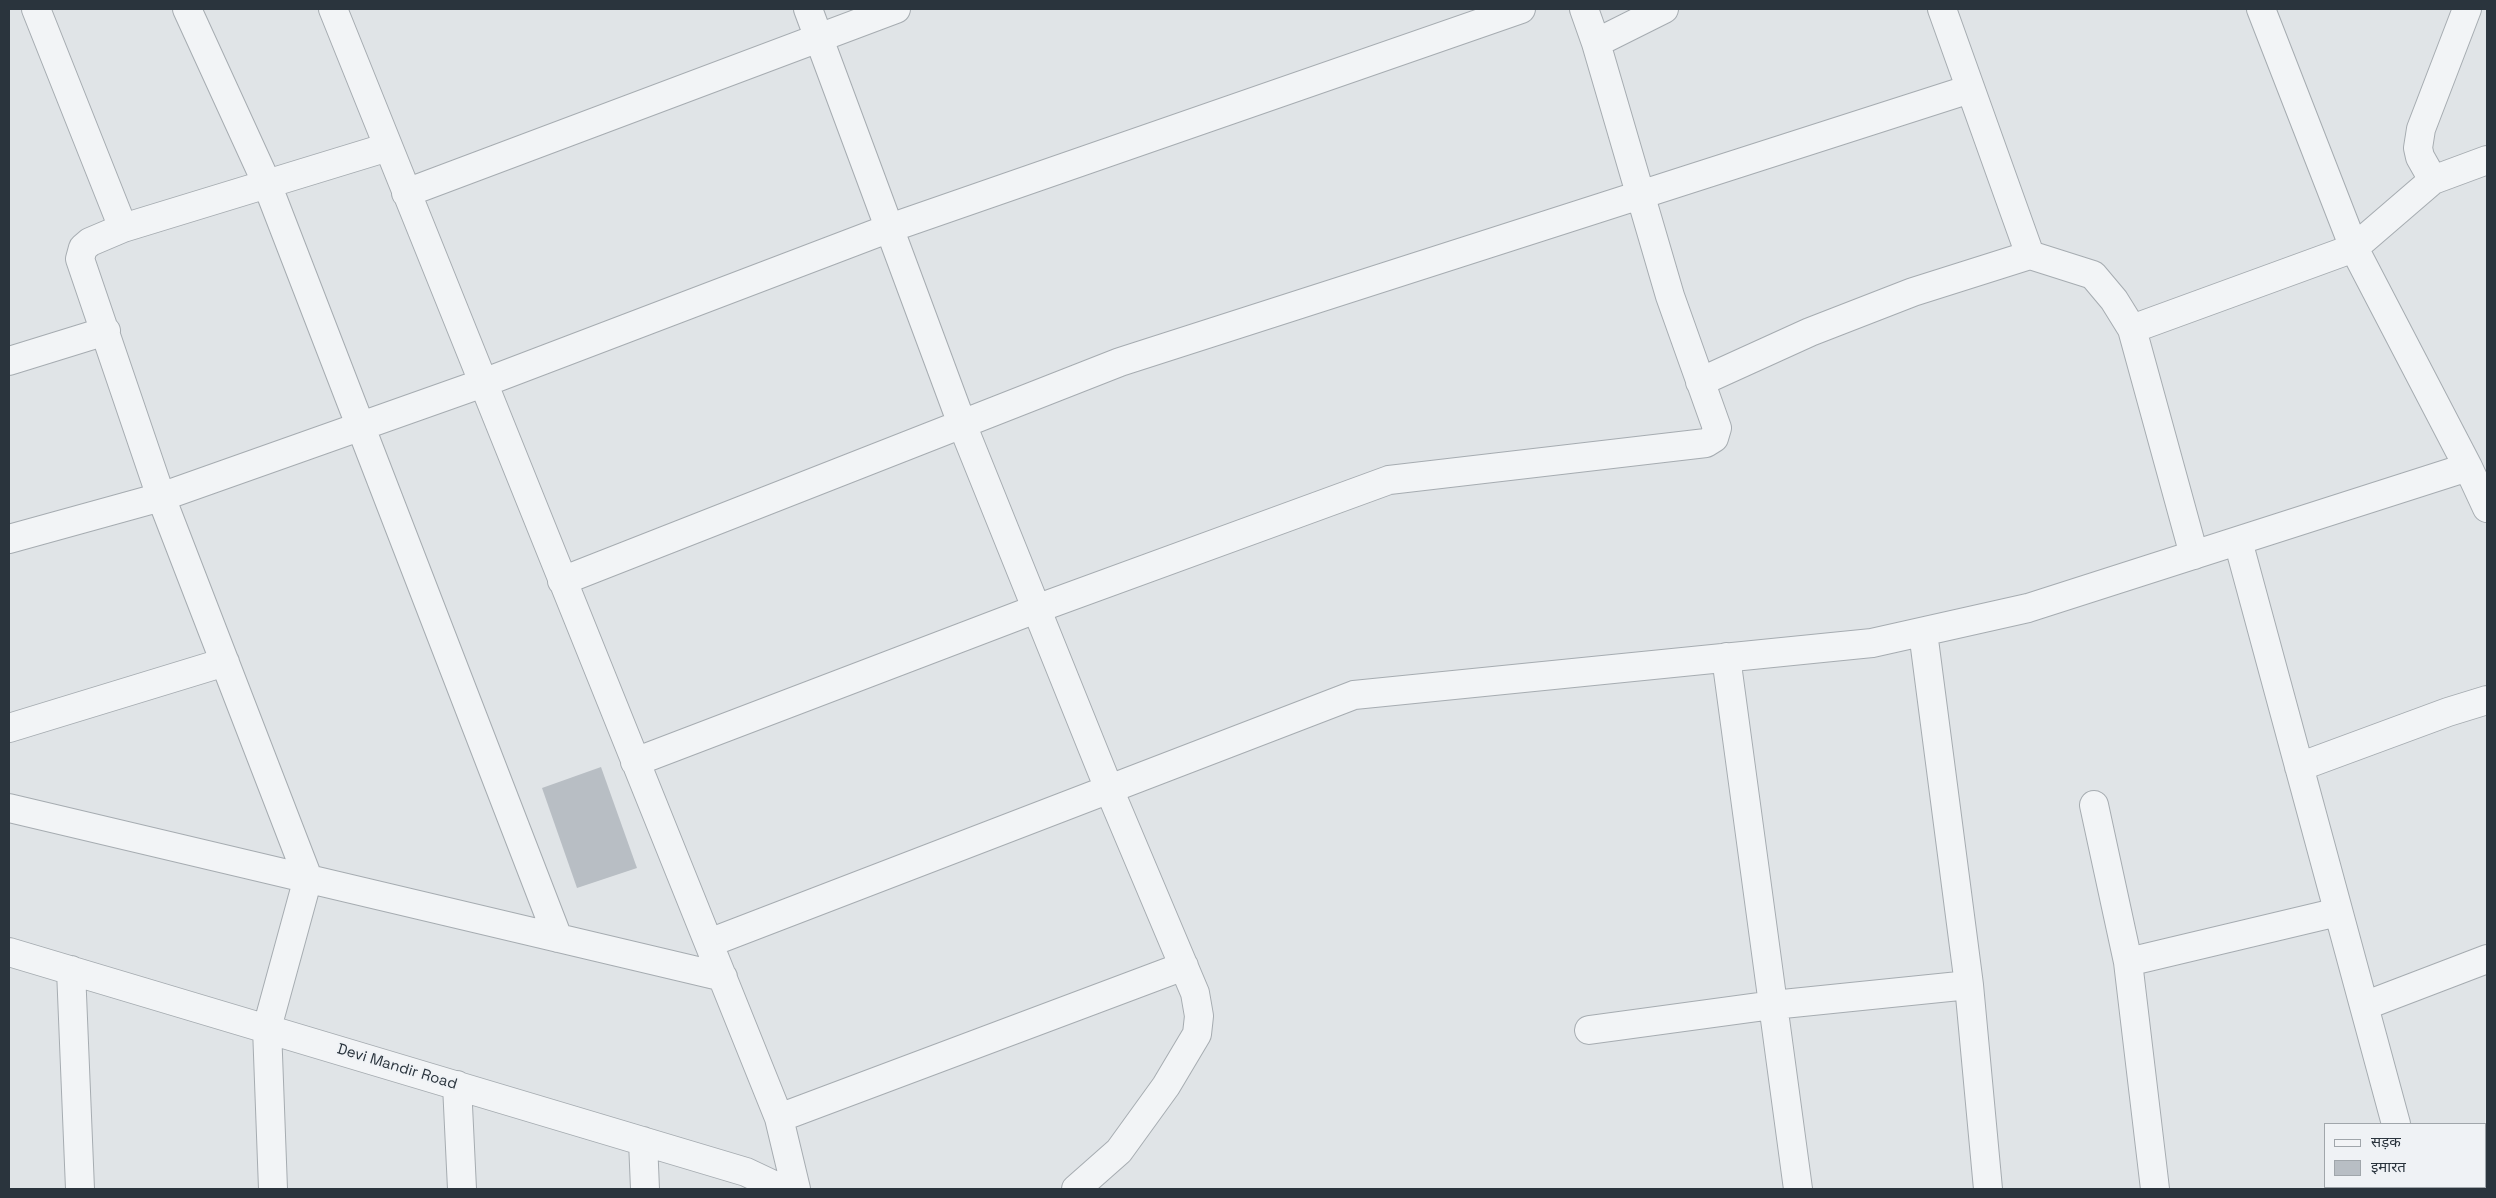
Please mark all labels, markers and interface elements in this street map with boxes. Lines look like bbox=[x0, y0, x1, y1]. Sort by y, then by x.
street label: Devi Mandir Road bbox=[335, 1040, 459, 1094]
legend bbox=[2324, 1123, 2486, 1188]
text: सड़क bbox=[2371, 1132, 2401, 1151]
text: इमारत bbox=[2371, 1157, 2406, 1176]

